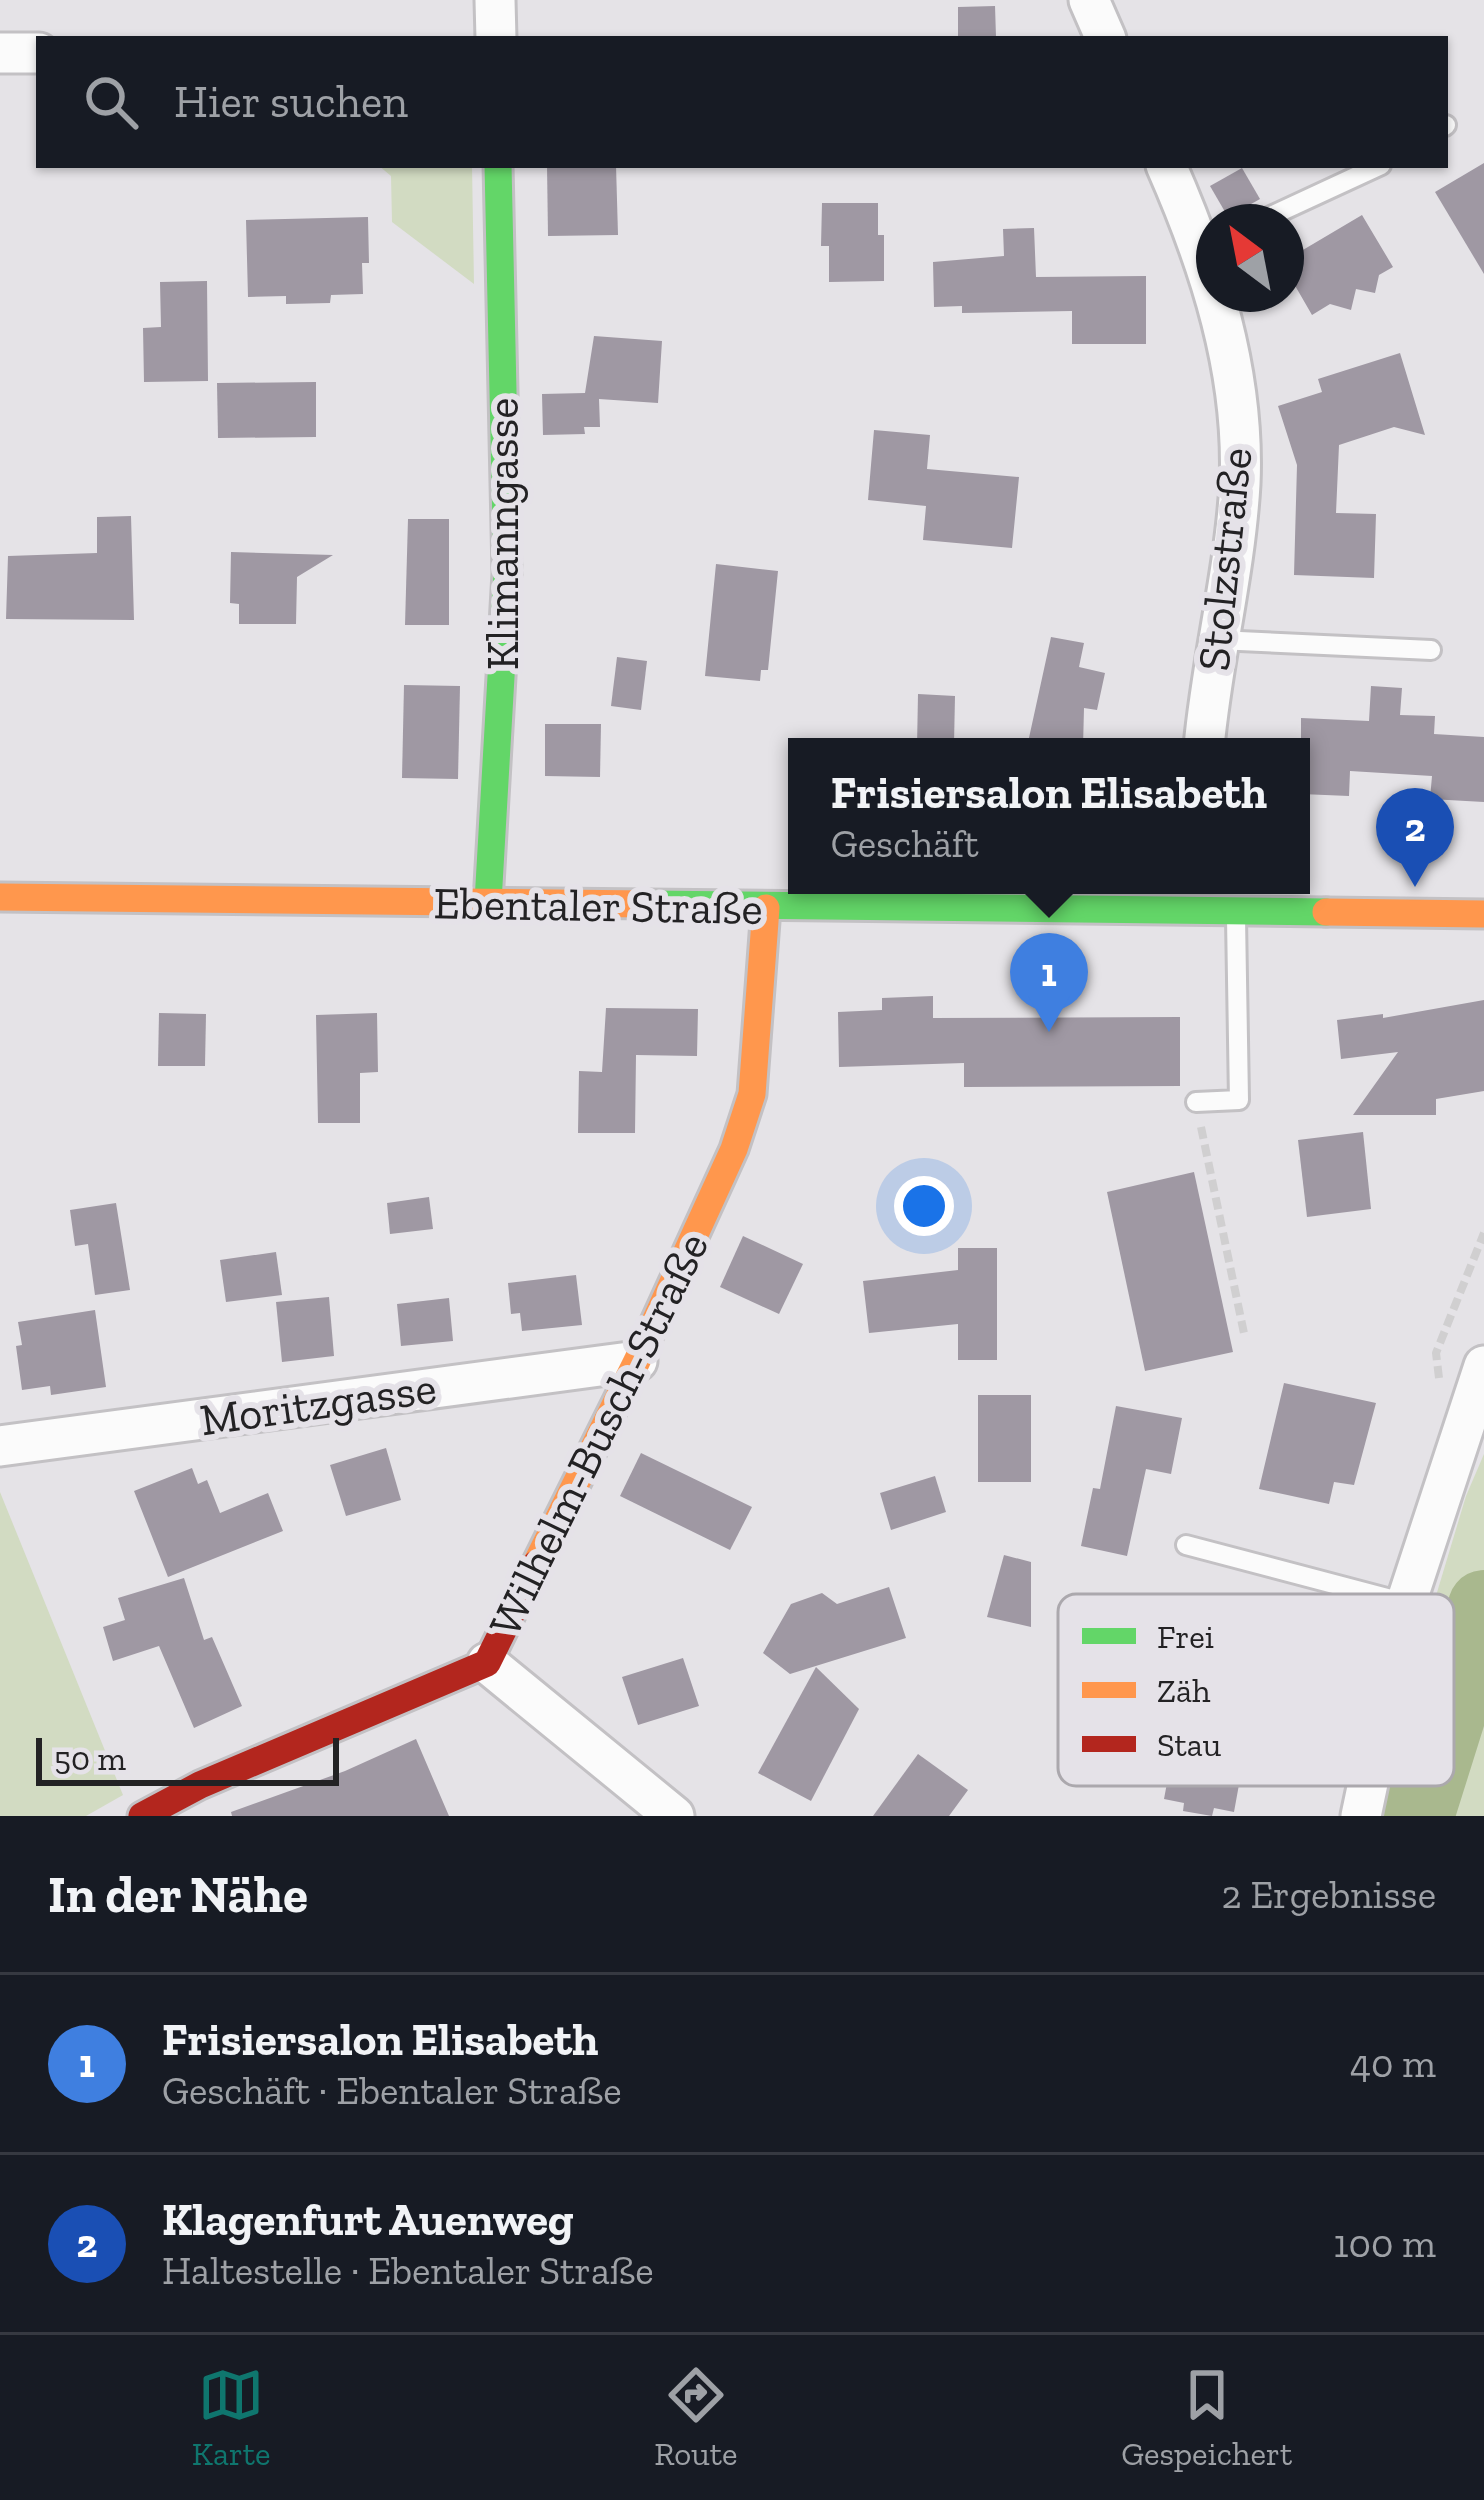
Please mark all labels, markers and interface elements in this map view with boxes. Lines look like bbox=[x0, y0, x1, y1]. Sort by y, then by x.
search box bbox=[36, 36, 1448, 168]
icon: search bbox=[78, 69, 144, 135]
text: Hier suchen bbox=[174, 75, 408, 129]
north arrow bbox=[1196, 204, 1304, 312]
street label: Klimanngasse bbox=[476, 398, 530, 670]
street label: Stolzstraße bbox=[1186, 445, 1264, 673]
popup bbox=[788, 738, 1310, 894]
text: Frisiersalon Elisabeth bbox=[831, 766, 1267, 820]
pin: 2 bbox=[1376, 788, 1454, 887]
text: Geschäft bbox=[831, 820, 979, 867]
street label: Ebentaler Straße bbox=[433, 876, 763, 936]
pin: 1 bbox=[1010, 933, 1088, 1032]
your location bbox=[894, 1176, 954, 1236]
street label: Wilhelm-Busch-Straße bbox=[478, 1224, 720, 1645]
street label: Moritzgasse bbox=[197, 1361, 440, 1447]
legend bbox=[1058, 1594, 1454, 1786]
text: Frei bbox=[1157, 1617, 1214, 1656]
text: Zäh bbox=[1157, 1671, 1211, 1710]
text: Stau bbox=[1157, 1725, 1222, 1764]
scale bar bbox=[36, 1732, 339, 1785]
text: 50 m bbox=[54, 1739, 126, 1778]
text: In der Nähe bbox=[48, 1864, 308, 1925]
text: 2 Ergebnisse bbox=[1221, 1871, 1436, 1918]
text: Frisiersalon Elisabeth bbox=[162, 2013, 598, 2067]
text: 1 bbox=[79, 2040, 95, 2087]
text: 40 m bbox=[1350, 2040, 1436, 2087]
text: Geschäft · Ebentaler Straße bbox=[162, 2067, 622, 2114]
text: Klagenfurt Auenweg bbox=[162, 2193, 574, 2247]
text: 2 bbox=[77, 2220, 97, 2267]
text: 100 m bbox=[1334, 2220, 1436, 2267]
text: Haltestelle · Ebentaler Straße bbox=[162, 2247, 654, 2294]
tab: Karte bbox=[192, 2362, 271, 2473]
tab: Route bbox=[654, 2362, 737, 2473]
tab: Gespeichert bbox=[1121, 2362, 1292, 2473]

